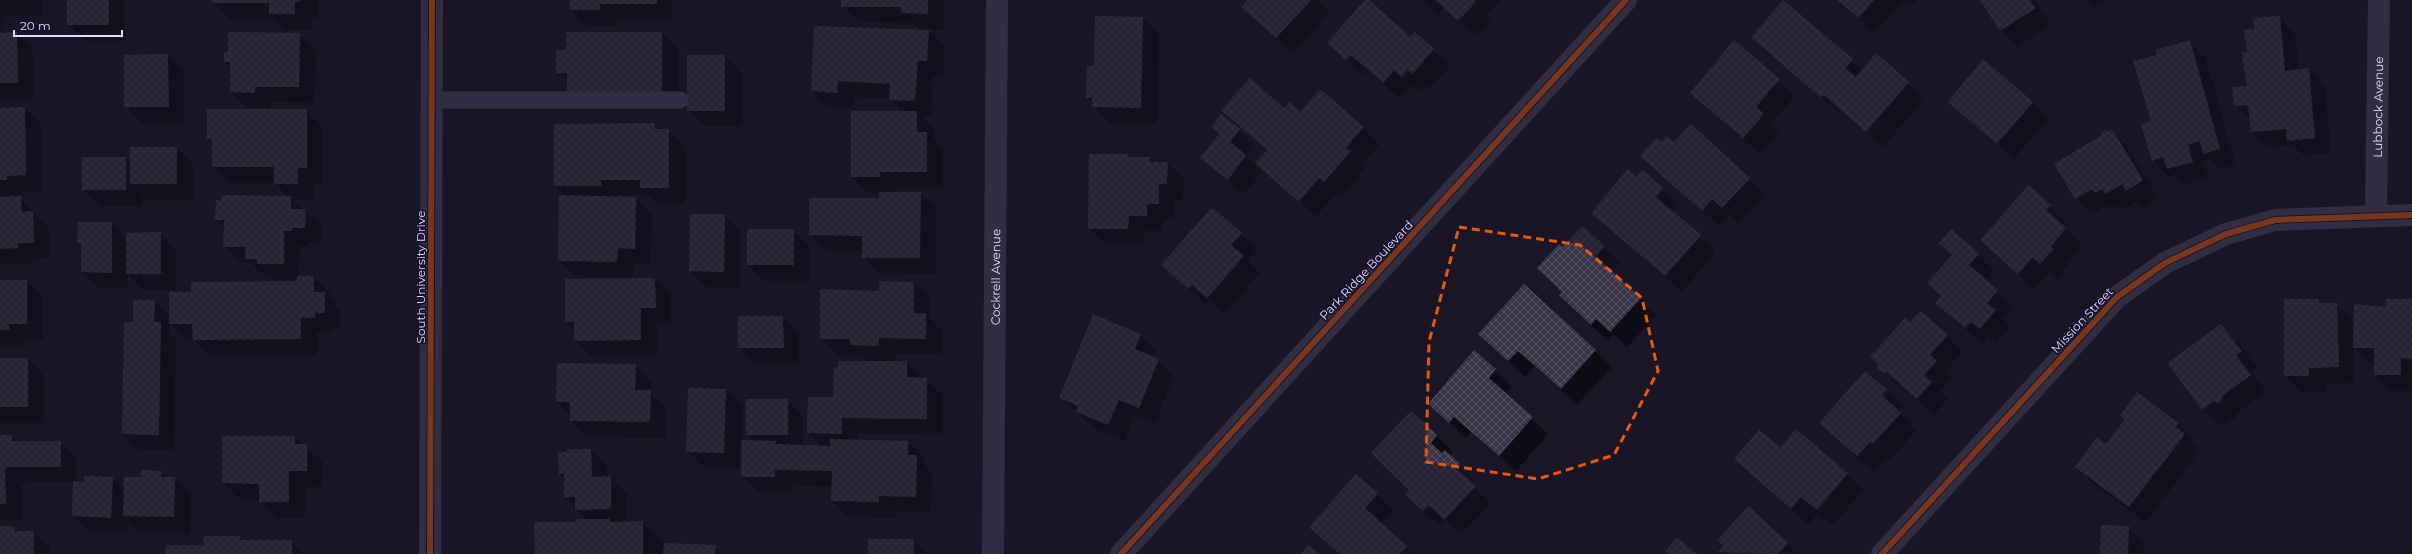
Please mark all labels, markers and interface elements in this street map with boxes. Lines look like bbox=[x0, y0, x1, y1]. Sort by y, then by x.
scale bar bbox=[14, 12, 122, 38]
text: 20 m bbox=[20, 18, 51, 33]
street label: Lubbock Avenue bbox=[2369, 56, 2386, 158]
street label: South University Drive bbox=[413, 211, 428, 343]
street label: Park Ridge Boulevard bbox=[1316, 217, 1416, 323]
street label: Cockrell Avenue bbox=[987, 229, 1003, 325]
street label: Mission Street bbox=[2048, 284, 2116, 356]

